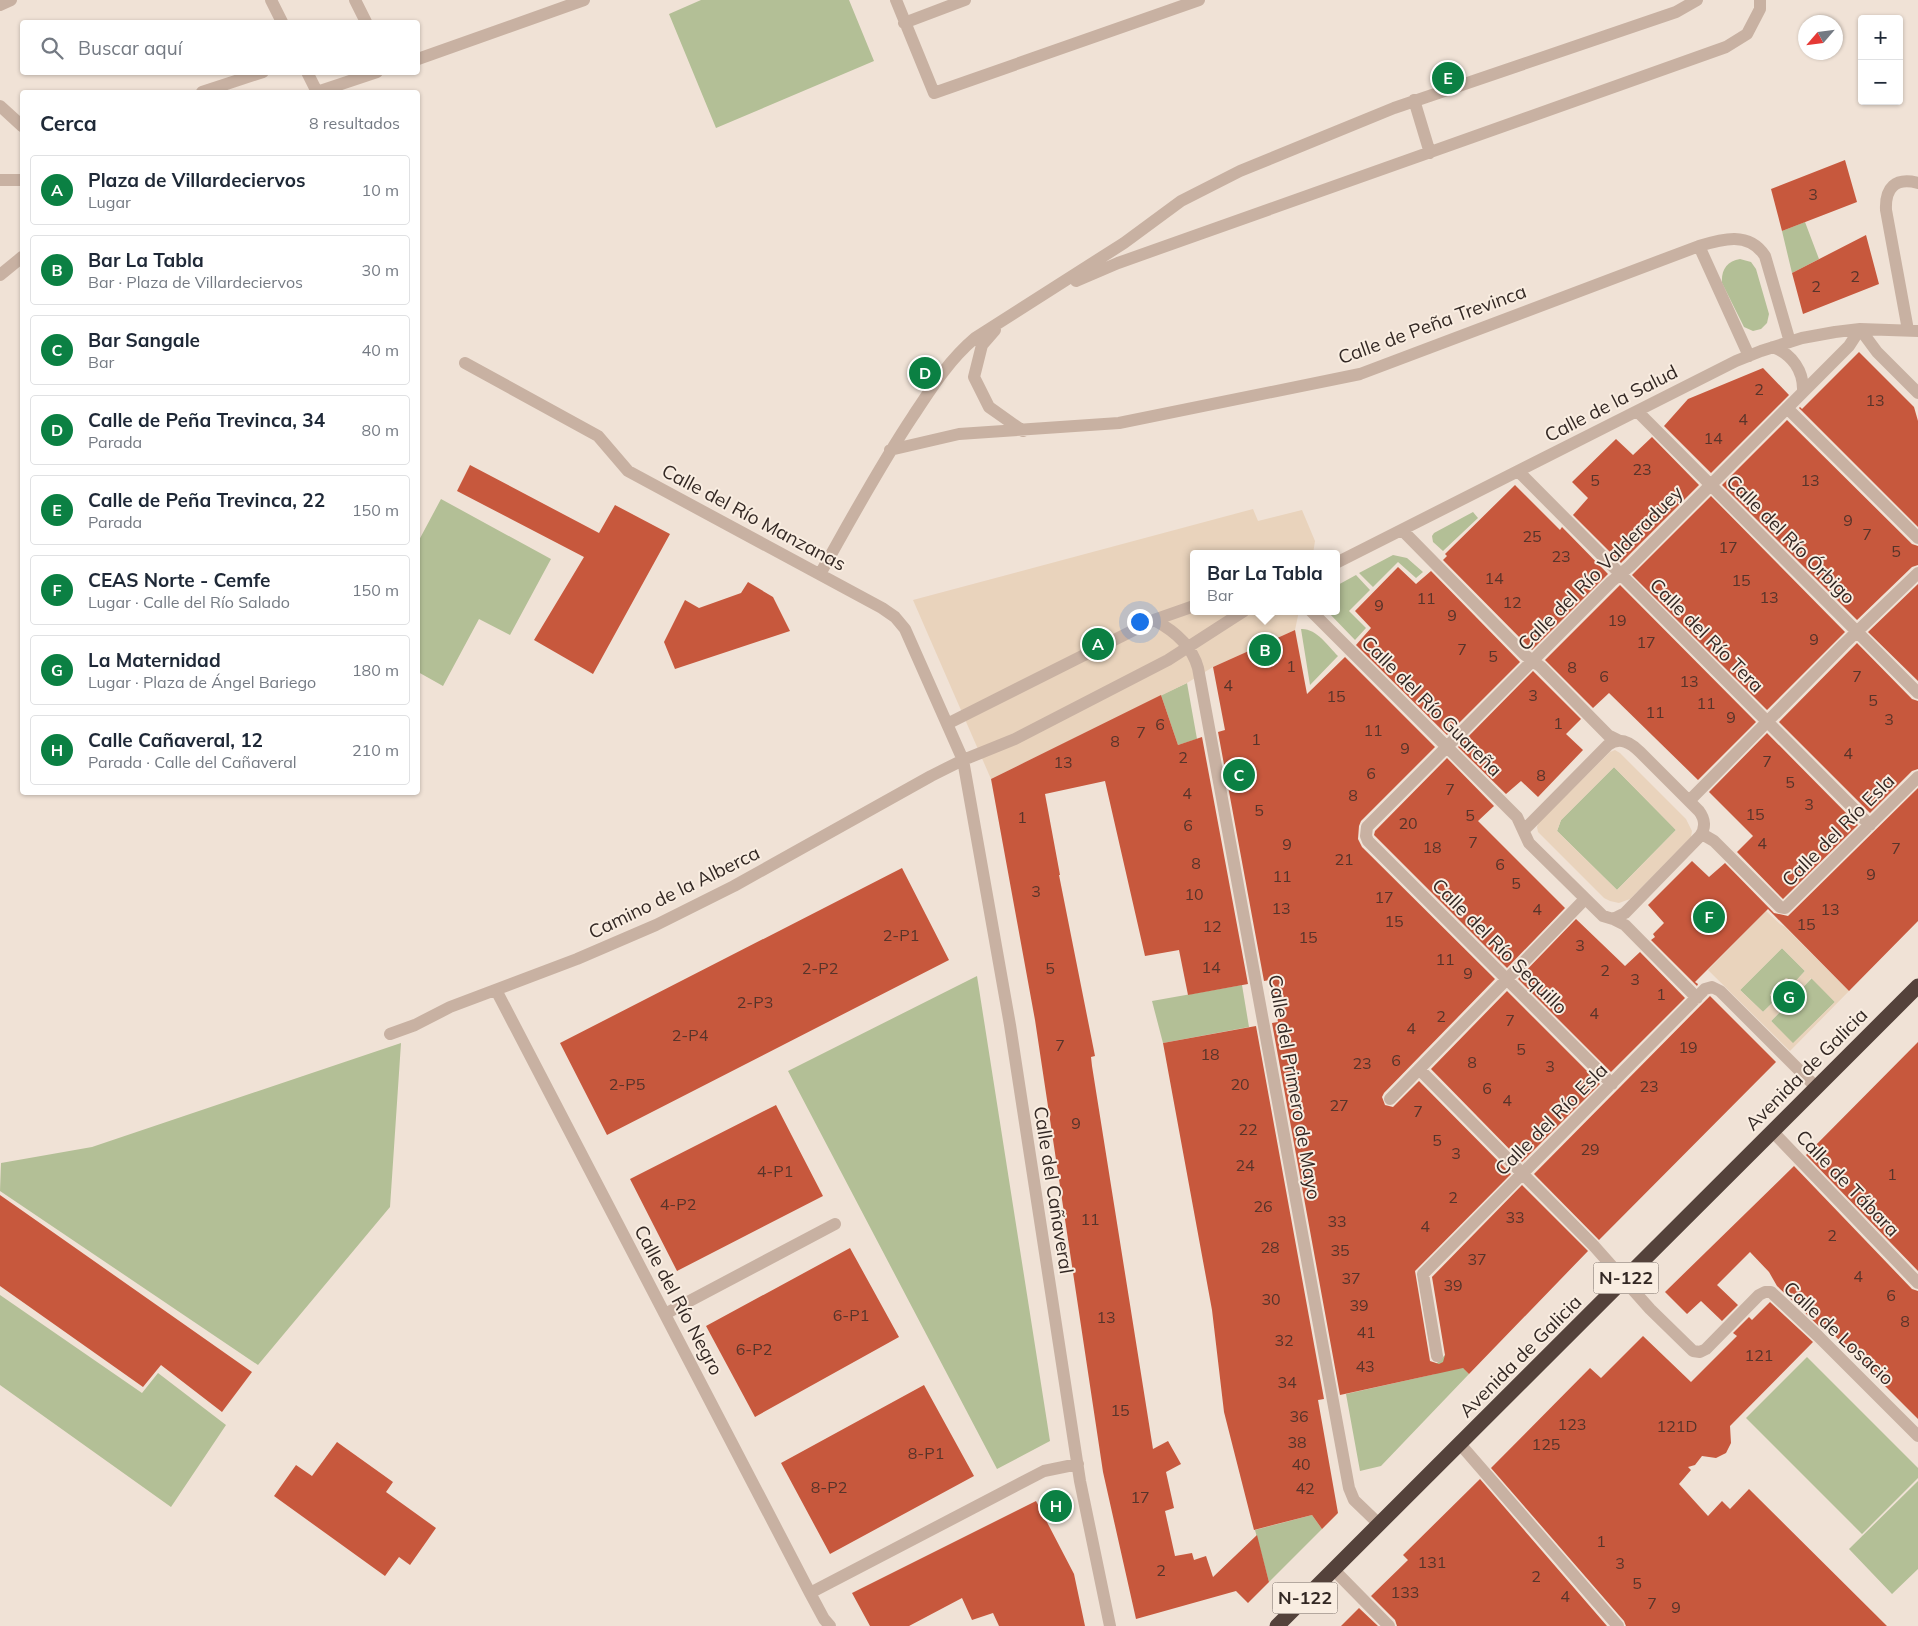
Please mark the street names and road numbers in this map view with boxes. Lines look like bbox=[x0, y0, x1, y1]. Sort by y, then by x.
street label: Calle de Peña Trevinca bbox=[1335, 279, 1529, 369]
street label: Calle de la Salud bbox=[1540, 359, 1682, 447]
street label: Calle del Río Manzanas bbox=[658, 458, 850, 576]
street label: Calle del Río Órbigo bbox=[1721, 469, 1861, 609]
street label: Calle del Río Valderaduey bbox=[1512, 480, 1688, 656]
street label: Calle del Río Tera bbox=[1645, 573, 1769, 697]
street label: Calle del Río Guareña bbox=[1357, 631, 1507, 781]
street label: Calle del Río Esla bbox=[1777, 769, 1899, 891]
street label: Camino de la Alberca bbox=[584, 840, 764, 944]
street label: Calle del Río Sequillo bbox=[1427, 873, 1573, 1019]
street label: Calle del Primero de Mayo bbox=[1263, 973, 1327, 1201]
street label: Avenida de Galicia bbox=[1740, 1003, 1872, 1135]
street label: Calle del Río Esla bbox=[1490, 1058, 1612, 1180]
street label: Calle del Cañaveral bbox=[1029, 1105, 1079, 1275]
street label: Calle de Tábara bbox=[1791, 1125, 1905, 1241]
street label: Calle del Río Negro bbox=[629, 1221, 729, 1379]
road number: N-122 bbox=[1594, 1262, 1658, 1294]
street label: Calle de Losacio bbox=[1779, 1276, 1899, 1390]
street label: Avenida de Galicia bbox=[1454, 1290, 1586, 1422]
road number: N-122 bbox=[1272, 1582, 1338, 1614]

